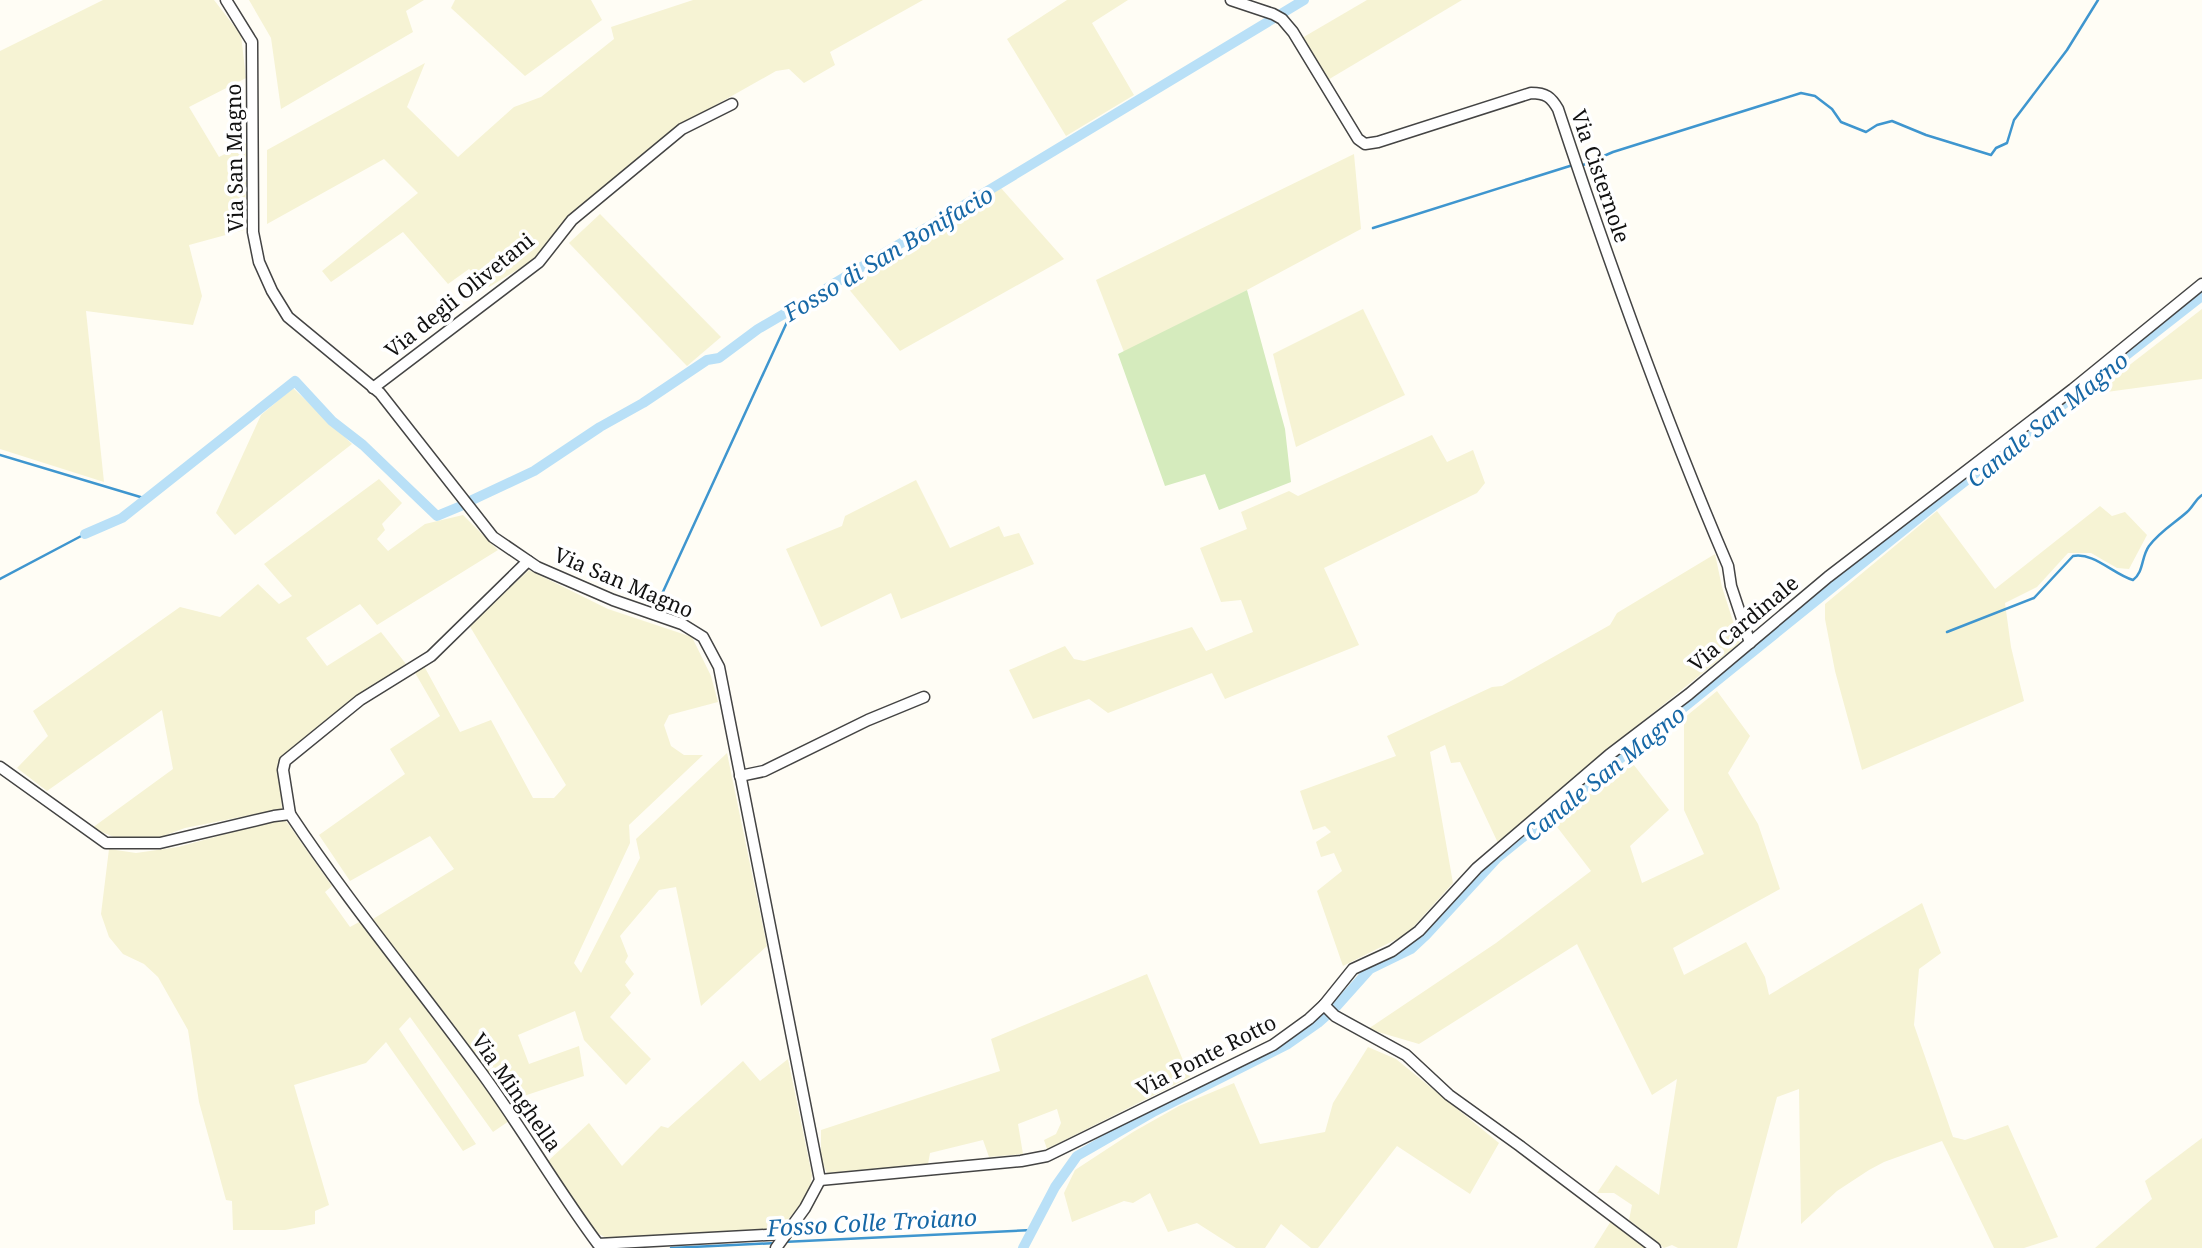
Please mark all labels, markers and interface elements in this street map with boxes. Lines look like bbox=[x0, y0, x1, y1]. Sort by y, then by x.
street label: Via San Magno bbox=[219, 83, 249, 233]
street label: Via Cisternole bbox=[1565, 106, 1637, 246]
water label: Fosso di San Bonifacio bbox=[776, 178, 999, 329]
street label: Via degli Olivetani bbox=[379, 226, 540, 364]
water label: Canale San Magno bbox=[1959, 344, 2135, 494]
street label: Via San Magno bbox=[550, 540, 698, 624]
street label: Via Cardinale bbox=[1682, 569, 1804, 677]
water label: Canale San Magno bbox=[1516, 698, 1692, 848]
street label: Via Ponte Rotto bbox=[1131, 1008, 1281, 1102]
street label: Via Minghella bbox=[466, 1027, 568, 1157]
water label: Fosso Colle Troiano bbox=[765, 1201, 978, 1244]

